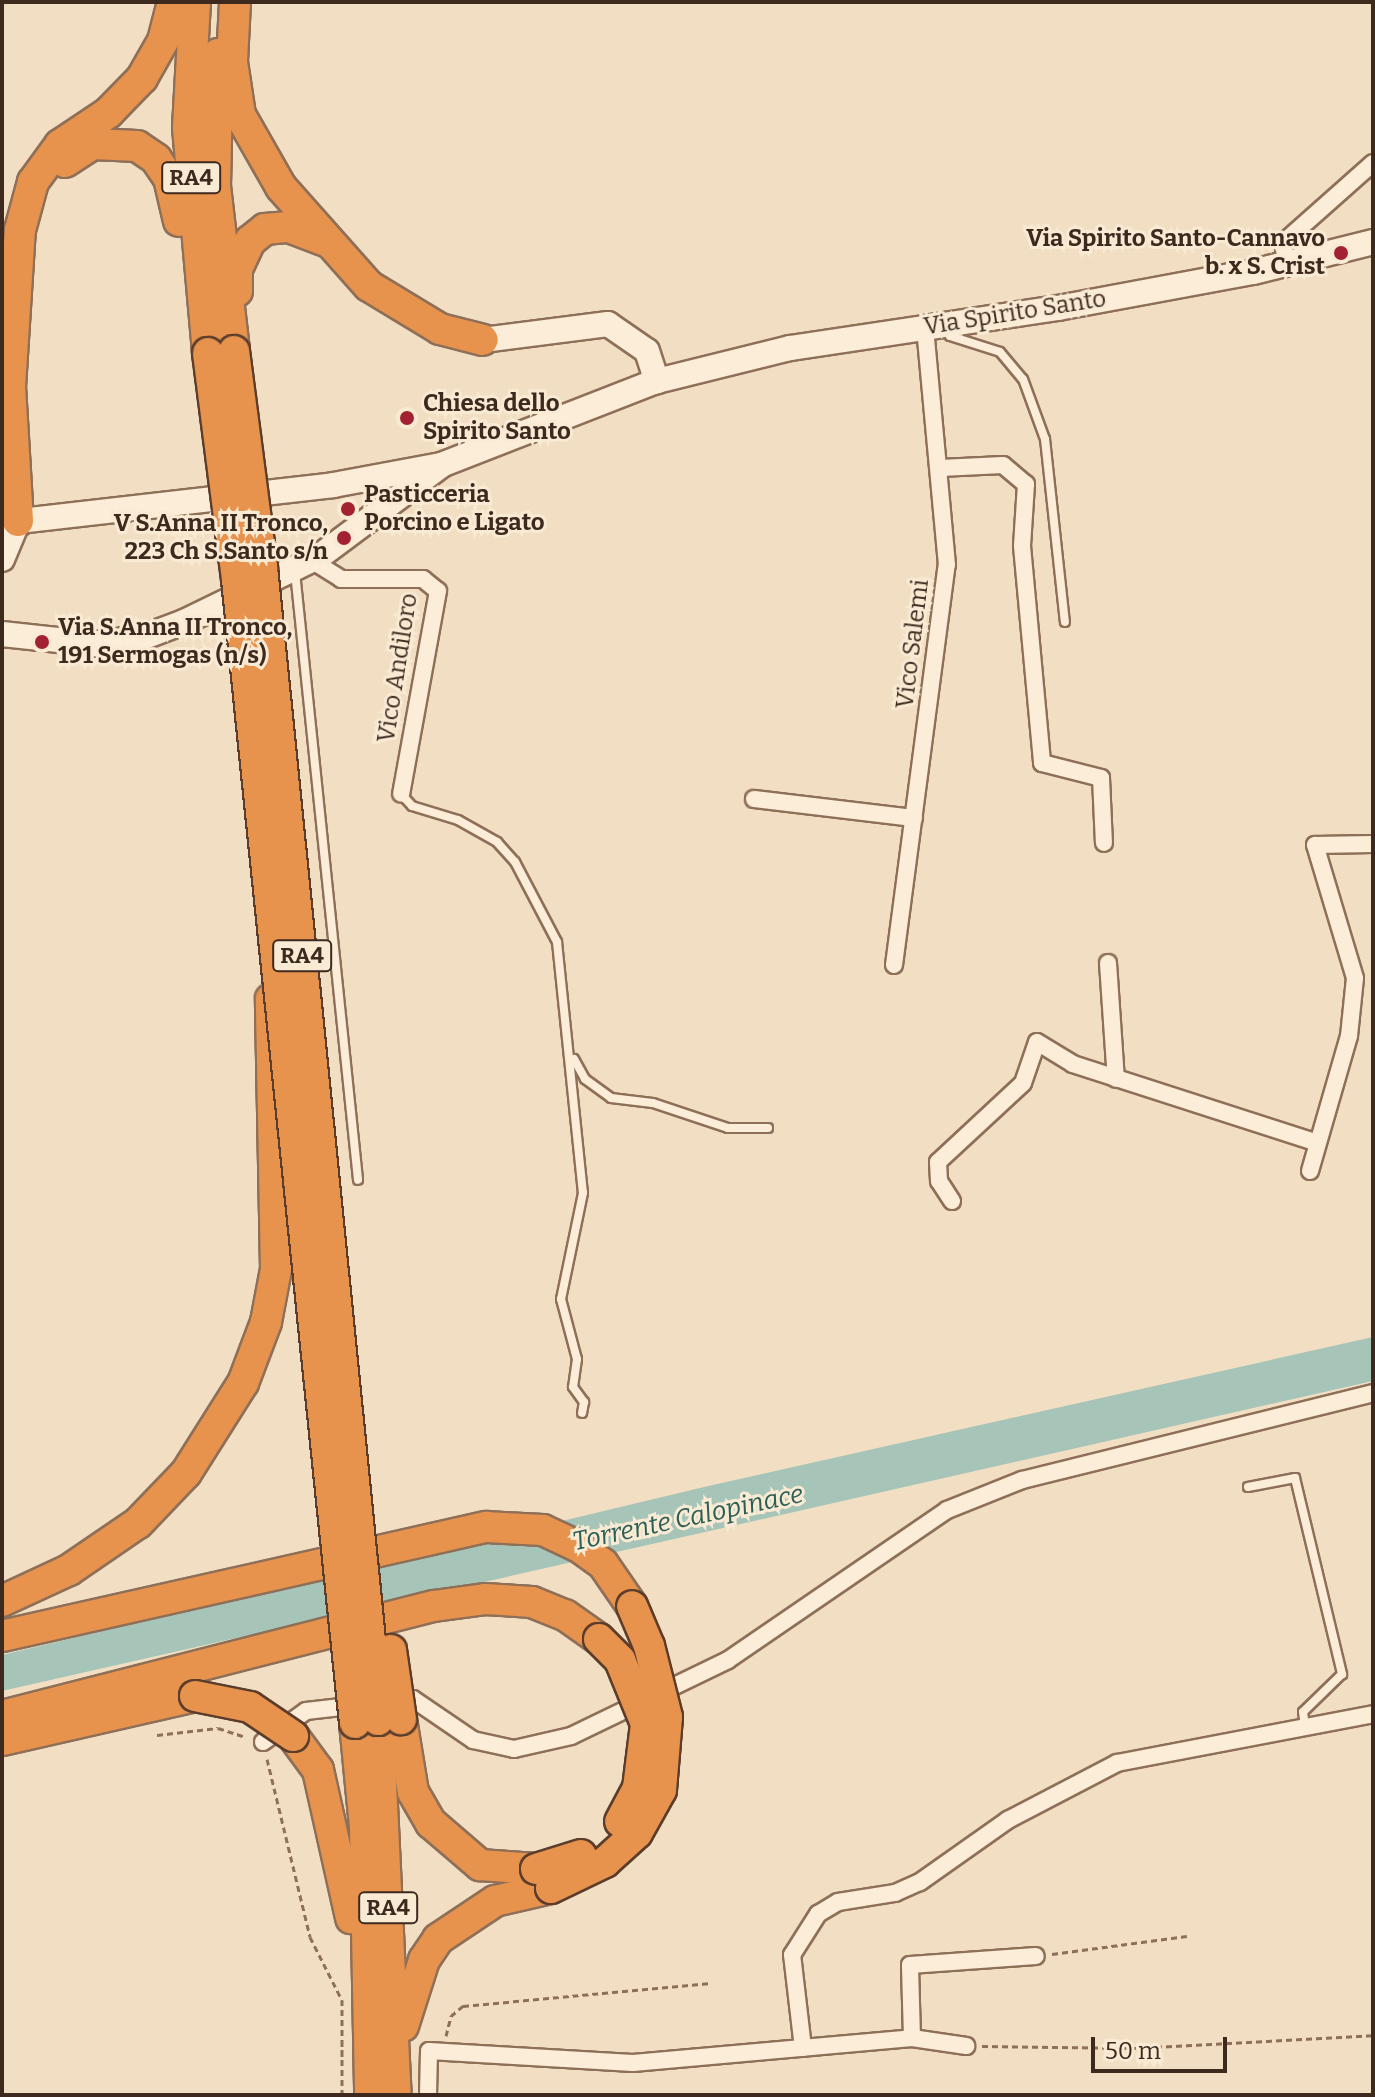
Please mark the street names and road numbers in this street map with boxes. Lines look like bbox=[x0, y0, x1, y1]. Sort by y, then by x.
road number: RA4 bbox=[161, 160, 221, 196]
street label: Via Spirito Santo bbox=[922, 284, 1108, 342]
street label: Vico Salemi bbox=[891, 578, 935, 710]
street label: Vico Andiloro bbox=[372, 591, 424, 745]
road number: RA4 bbox=[272, 938, 332, 974]
road number: RA4 bbox=[358, 1890, 418, 1926]

